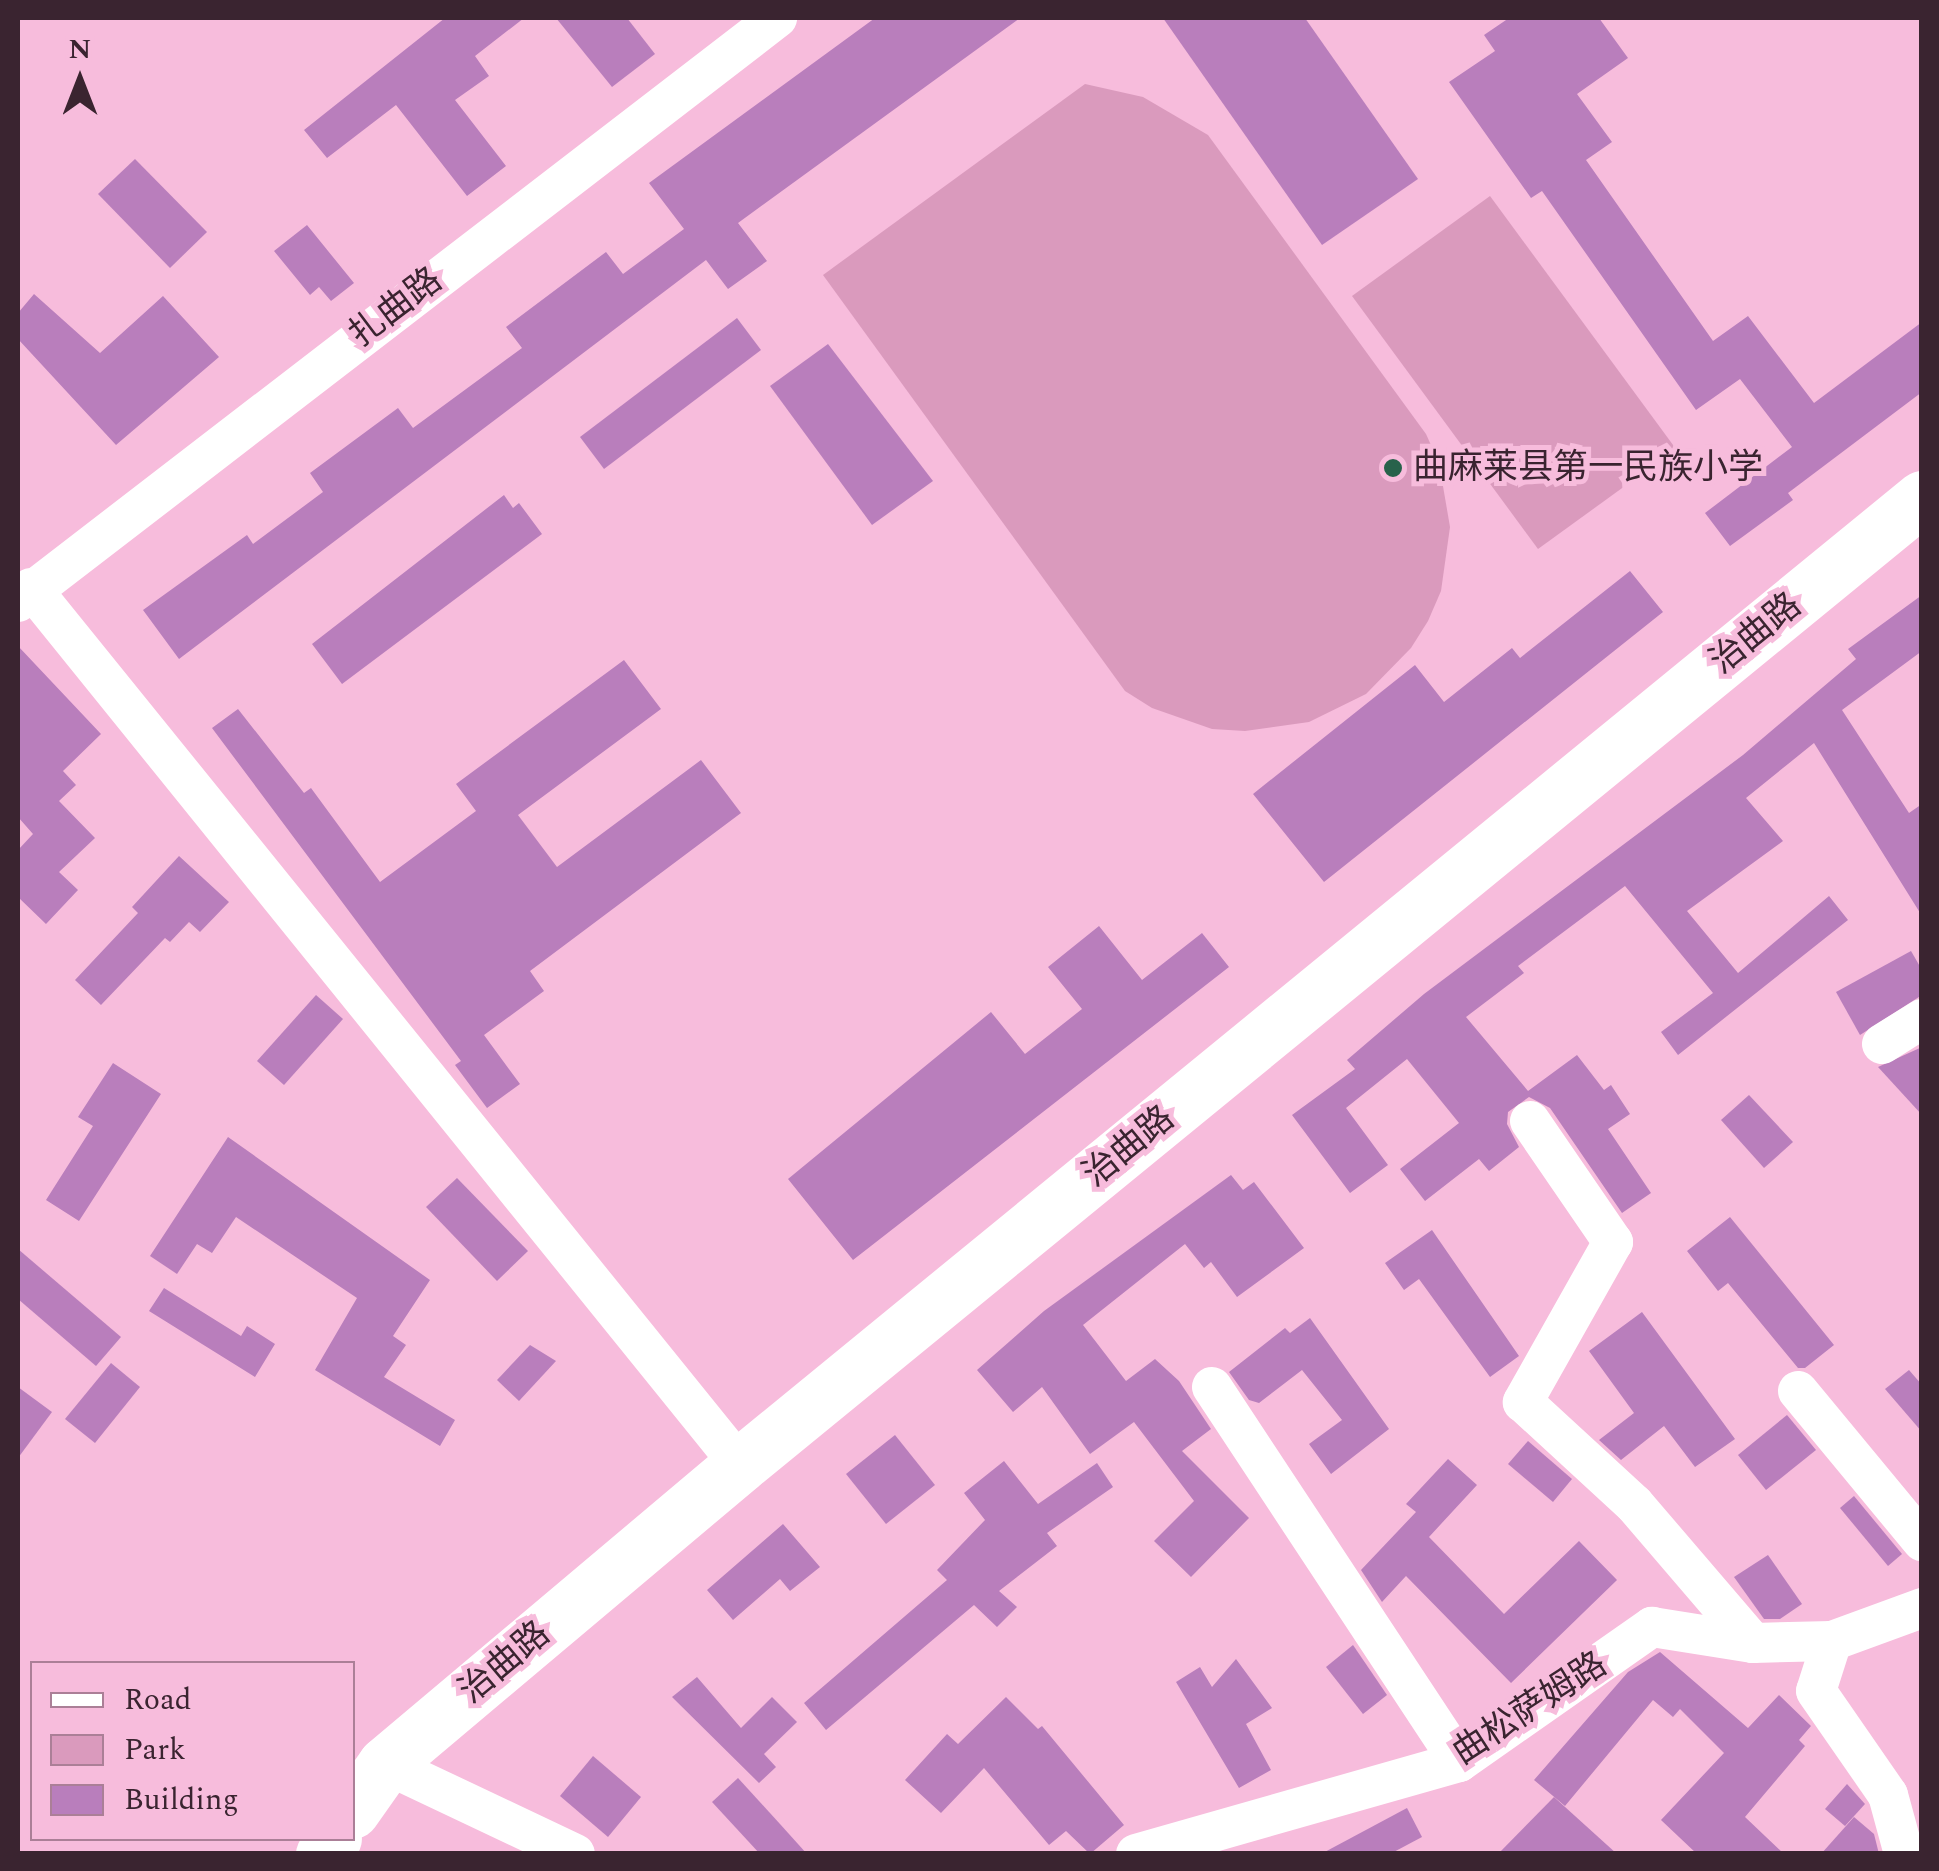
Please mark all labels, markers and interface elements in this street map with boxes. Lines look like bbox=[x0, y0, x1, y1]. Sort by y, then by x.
text: N bbox=[69, 28, 91, 71]
north arrow bbox=[30, 30, 130, 130]
street label: 扎曲路 bbox=[341, 260, 451, 356]
place label: 曲麻莱县第一民族小学 bbox=[1413, 447, 1763, 489]
marker: 曲麻莱县第一民族小学 bbox=[1382, 457, 1404, 479]
street label: 治曲路 bbox=[1702, 585, 1810, 683]
street label: 治曲路 bbox=[1075, 1098, 1183, 1196]
street label: 治曲路 bbox=[451, 1613, 559, 1713]
street label: 曲松萨姆路 bbox=[1445, 1644, 1615, 1774]
legend bbox=[30, 1661, 355, 1841]
text: Road bbox=[124, 1677, 192, 1723]
text: Park bbox=[124, 1727, 186, 1773]
text: Building bbox=[124, 1777, 239, 1823]

